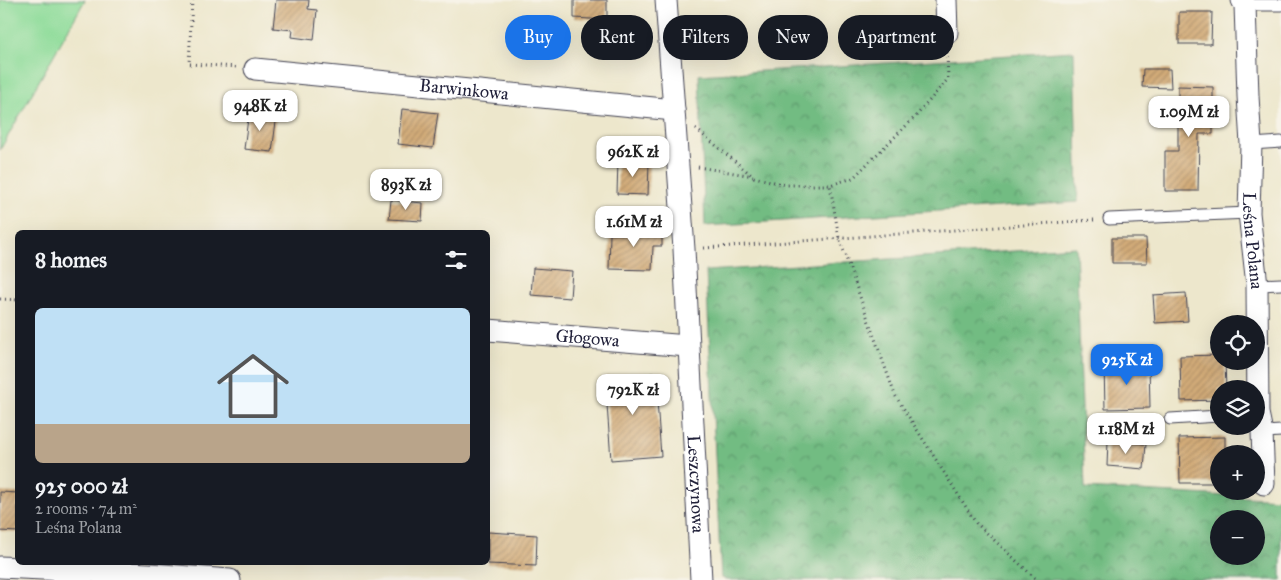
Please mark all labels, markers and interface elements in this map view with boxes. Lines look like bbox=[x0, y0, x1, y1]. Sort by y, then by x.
chip: Buy bbox=[505, 15, 571, 60]
chip: Rent bbox=[581, 15, 653, 60]
chip: Filters bbox=[663, 15, 748, 60]
chip: New bbox=[758, 15, 828, 60]
chip: Apartment bbox=[838, 15, 954, 60]
street label: Barwinkowa bbox=[418, 74, 510, 105]
pin: 948K zł bbox=[214, 90, 306, 132]
text: 948K zł bbox=[234, 96, 286, 115]
pin: 1.09M zł bbox=[1137, 96, 1241, 138]
text: 1.09M zł bbox=[1159, 102, 1219, 121]
pin: 962K zł bbox=[587, 136, 679, 178]
text: 962K zł bbox=[607, 142, 659, 161]
pin: 893K zł bbox=[360, 168, 452, 211]
text: 893K zł bbox=[381, 175, 431, 194]
street label: Leśna Polana bbox=[1238, 192, 1268, 290]
pin: 1.61M zł bbox=[582, 206, 686, 248]
text: 1.61M zł bbox=[606, 212, 662, 231]
icon: filters bbox=[442, 246, 470, 274]
text: 8 homes bbox=[35, 247, 107, 273]
map controls bbox=[1210, 315, 1265, 565]
button: locate bbox=[1210, 315, 1265, 370]
street label: Głogowa bbox=[555, 324, 621, 352]
icon: home bbox=[208, 341, 298, 431]
pin: 925K zł bbox=[1081, 344, 1173, 386]
text: 925K zł bbox=[1102, 350, 1152, 369]
pin: 792K zł bbox=[587, 374, 679, 416]
text: 792K zł bbox=[607, 380, 659, 399]
button: layers bbox=[1210, 380, 1265, 435]
pin: 1.18M zł bbox=[1074, 412, 1178, 455]
text: 1.18M zł bbox=[1098, 419, 1154, 438]
street label: Leszczynowa bbox=[683, 434, 710, 534]
button: + bbox=[1210, 445, 1265, 500]
text: 925 000 zł bbox=[35, 473, 127, 499]
text: 2 rooms · 74 m² bbox=[35, 499, 137, 518]
button: − bbox=[1210, 510, 1265, 565]
text: Leśna Polana bbox=[35, 518, 122, 537]

